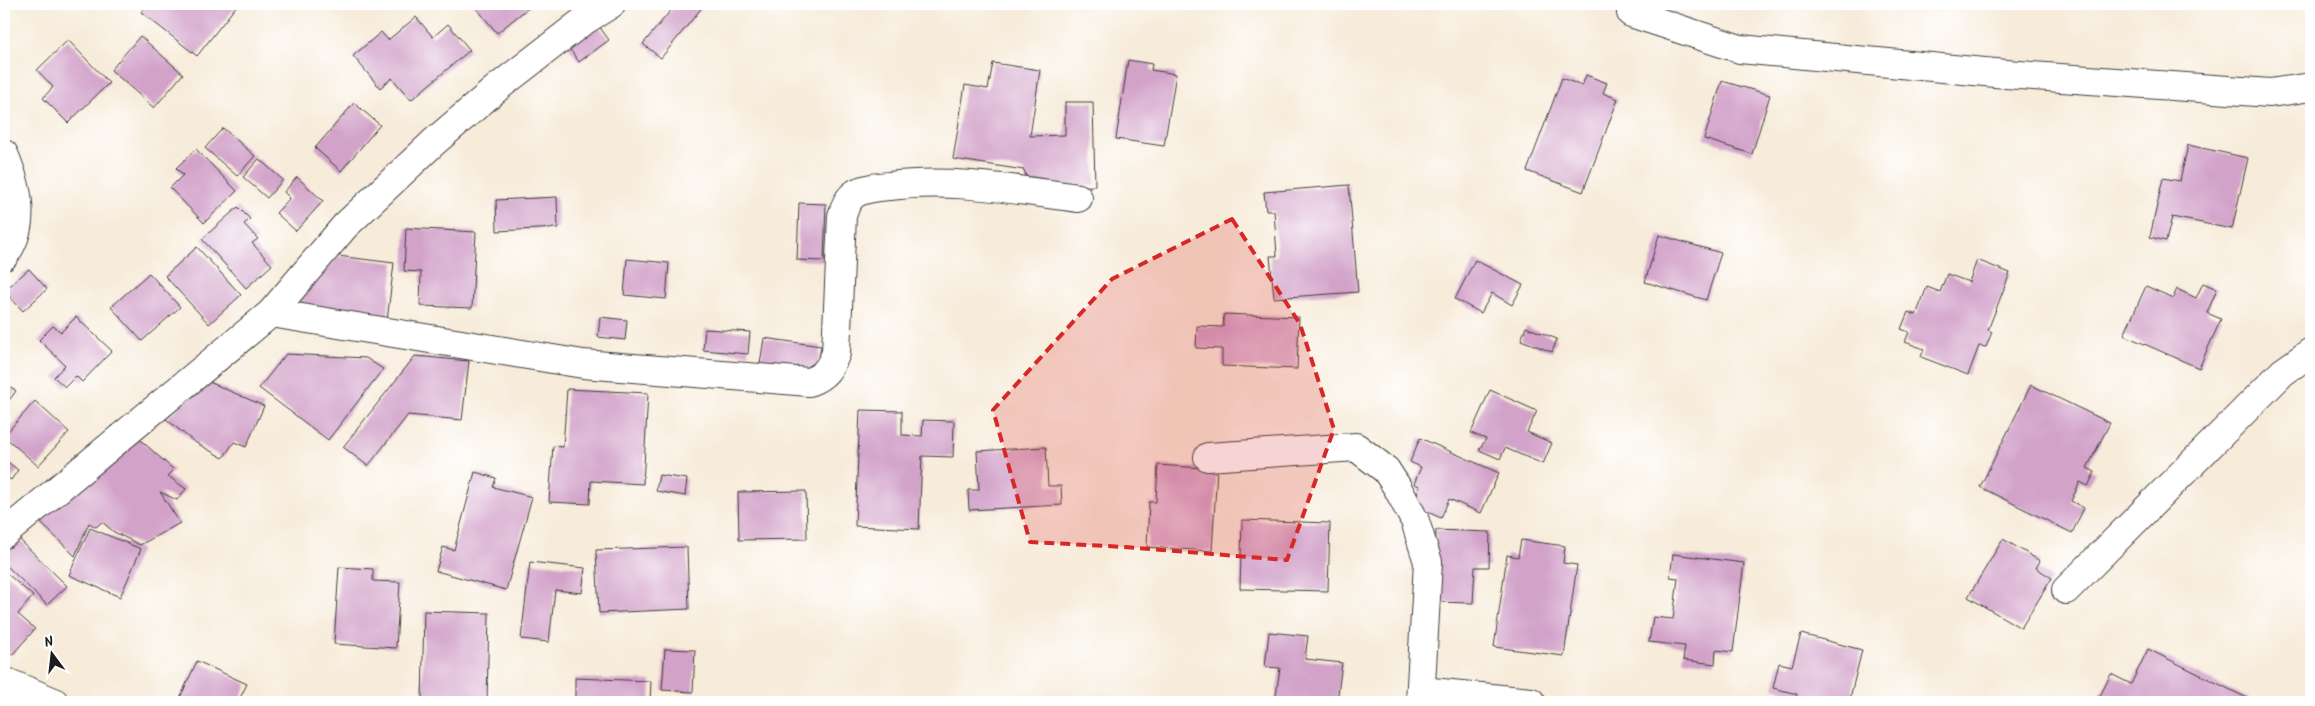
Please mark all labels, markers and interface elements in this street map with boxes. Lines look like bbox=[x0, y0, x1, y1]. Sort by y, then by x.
north arrow bbox=[28, 628, 78, 678]
text: N bbox=[42, 631, 56, 654]

